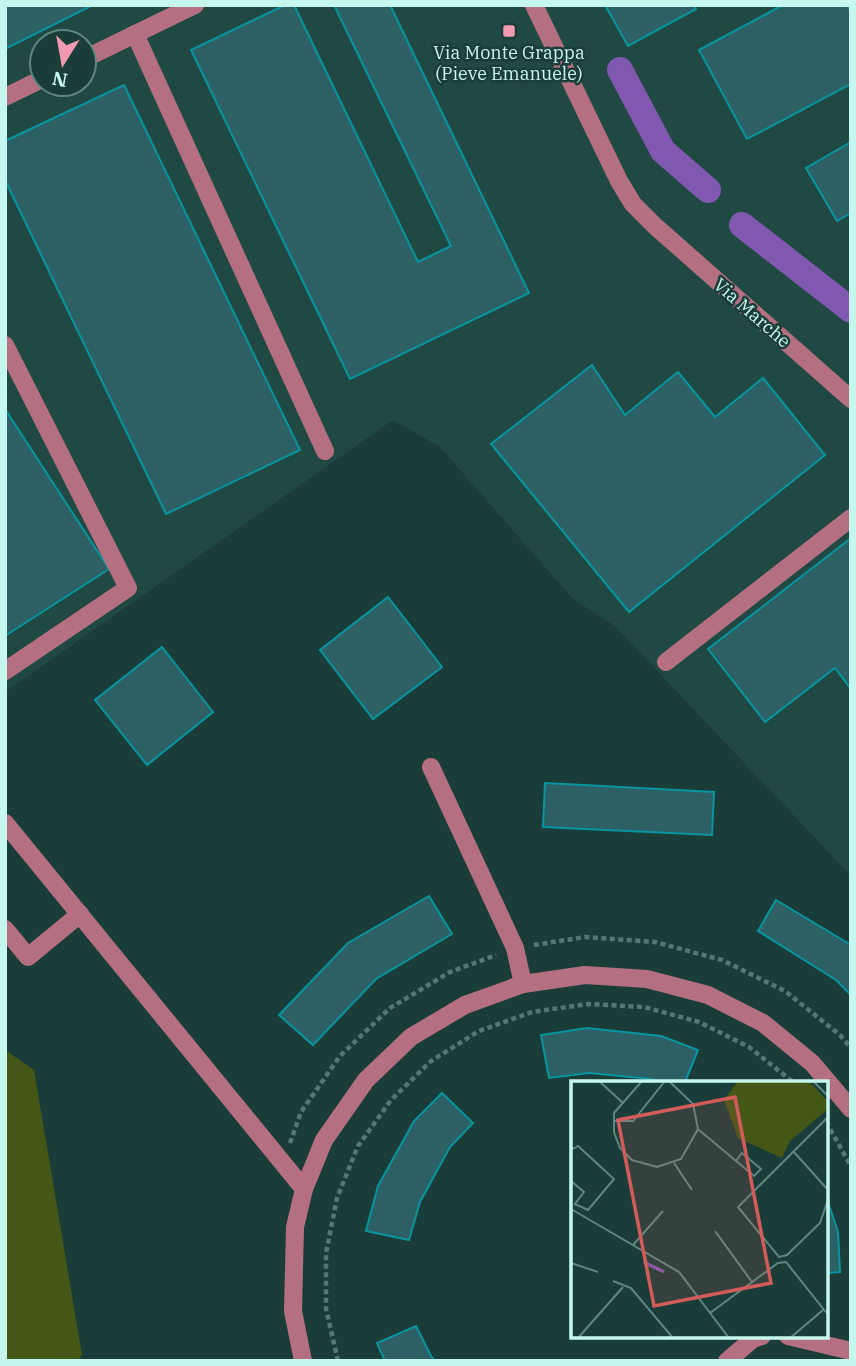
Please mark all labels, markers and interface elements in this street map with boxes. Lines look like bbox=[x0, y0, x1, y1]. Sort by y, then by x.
marker: Via Monte Grappa (Pieve Emanuele) bbox=[501, 23, 517, 39]
north arrow bbox=[28, 28, 98, 98]
place label: Via Monte Grappa (Pieve Emanuele) bbox=[433, 41, 585, 85]
text: N bbox=[50, 66, 69, 93]
street label: Via Marche bbox=[709, 273, 796, 352]
inset map bbox=[571, 1081, 828, 1338]

